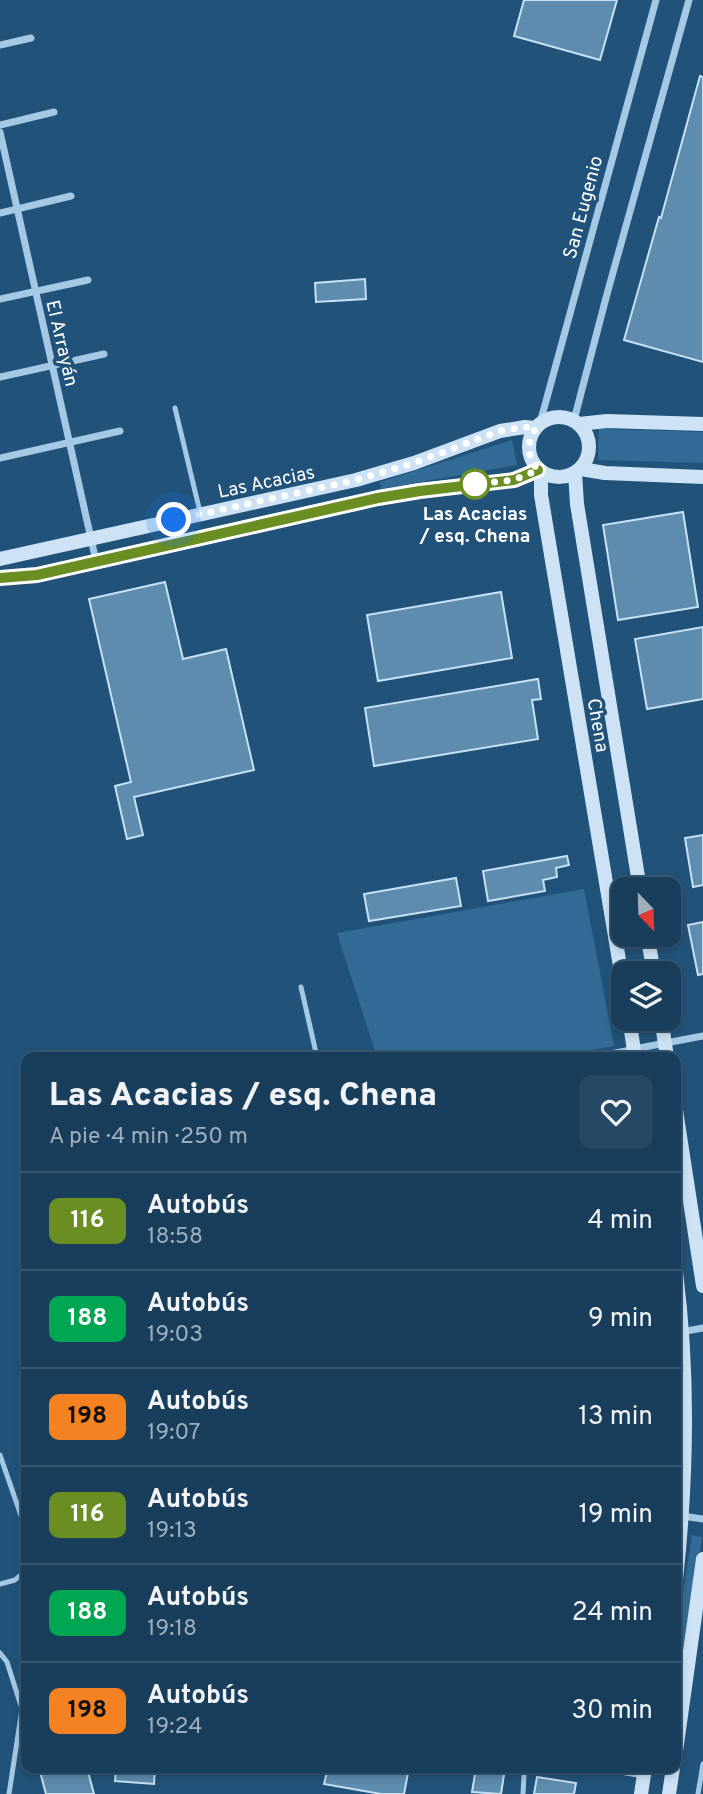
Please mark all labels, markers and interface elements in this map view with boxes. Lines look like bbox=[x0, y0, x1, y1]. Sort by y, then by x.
street label: San Eugenio bbox=[559, 153, 609, 262]
street label: El Arrayán bbox=[39, 298, 83, 389]
street label: Las Acacias bbox=[216, 461, 317, 505]
marker: Las Acacias / esq. Chena bbox=[460, 469, 490, 499]
your location bbox=[156, 502, 191, 537]
place label: Las Acacias / esq. Chena bbox=[419, 503, 530, 549]
street label: Chena bbox=[580, 696, 614, 754]
north arrow bbox=[611, 877, 681, 947]
map controls bbox=[611, 877, 681, 1031]
button: layers bbox=[611, 961, 681, 1031]
button: heart bbox=[579, 1075, 653, 1149]
text: Las Acacias / esq. Chena bbox=[49, 1076, 437, 1118]
text: A pie · 4 min · 250 m bbox=[49, 1123, 248, 1152]
text: Autobús bbox=[147, 1190, 249, 1223]
text: 4 min bbox=[587, 1205, 653, 1238]
text: 116 bbox=[71, 1206, 104, 1236]
text: 18:58 bbox=[147, 1223, 203, 1252]
text: Autobús bbox=[147, 1288, 249, 1321]
text: 9 min bbox=[588, 1303, 653, 1336]
text: 188 bbox=[68, 1304, 107, 1334]
text: 19:03 bbox=[147, 1321, 203, 1350]
text: Autobús bbox=[147, 1386, 249, 1419]
text: 13 min bbox=[578, 1401, 653, 1434]
text: 198 bbox=[68, 1402, 107, 1432]
text: 19:07 bbox=[147, 1419, 201, 1448]
text: Autobús bbox=[147, 1484, 249, 1517]
text: 19 min bbox=[578, 1499, 653, 1532]
text: 116 bbox=[71, 1500, 104, 1530]
text: 19:13 bbox=[147, 1517, 197, 1546]
text: Autobús bbox=[147, 1582, 249, 1615]
text: 24 min bbox=[572, 1597, 653, 1630]
text: 188 bbox=[68, 1598, 107, 1628]
text: 19:18 bbox=[147, 1615, 197, 1644]
text: Autobús bbox=[147, 1680, 249, 1713]
text: 30 min bbox=[572, 1695, 653, 1728]
text: 198 bbox=[68, 1696, 107, 1726]
text: 19:24 bbox=[147, 1713, 203, 1742]

